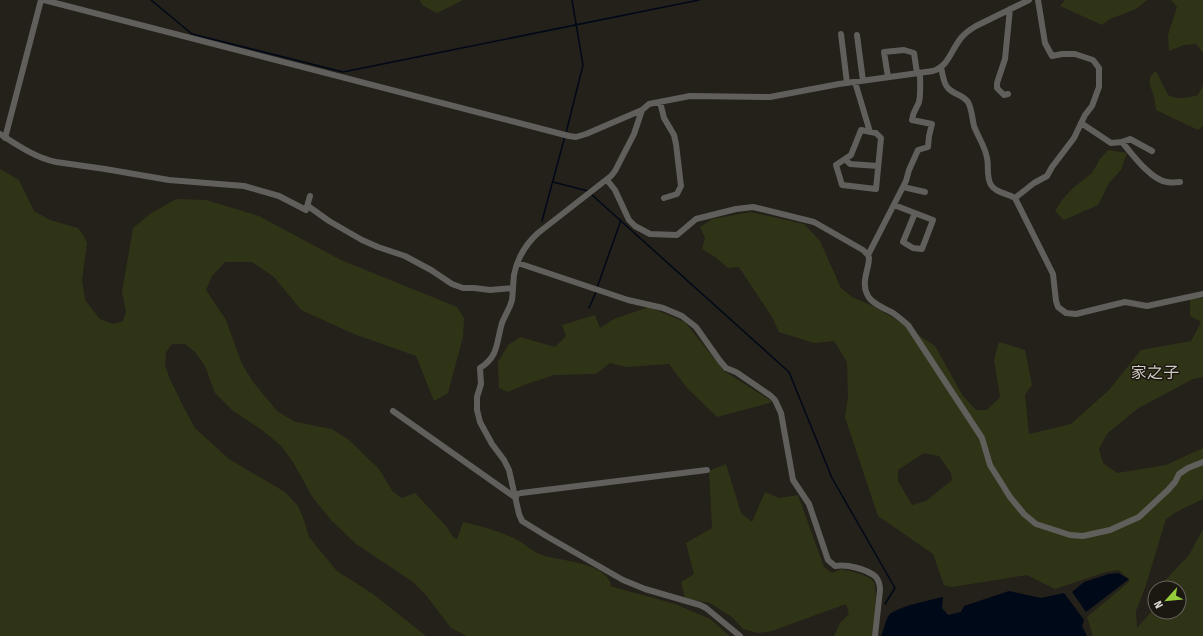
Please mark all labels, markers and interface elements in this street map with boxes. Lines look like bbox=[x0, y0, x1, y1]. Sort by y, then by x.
district label: 家之子 bbox=[1131, 363, 1179, 382]
north arrow bbox=[1147, 580, 1187, 620]
text: N bbox=[1151, 598, 1166, 610]

